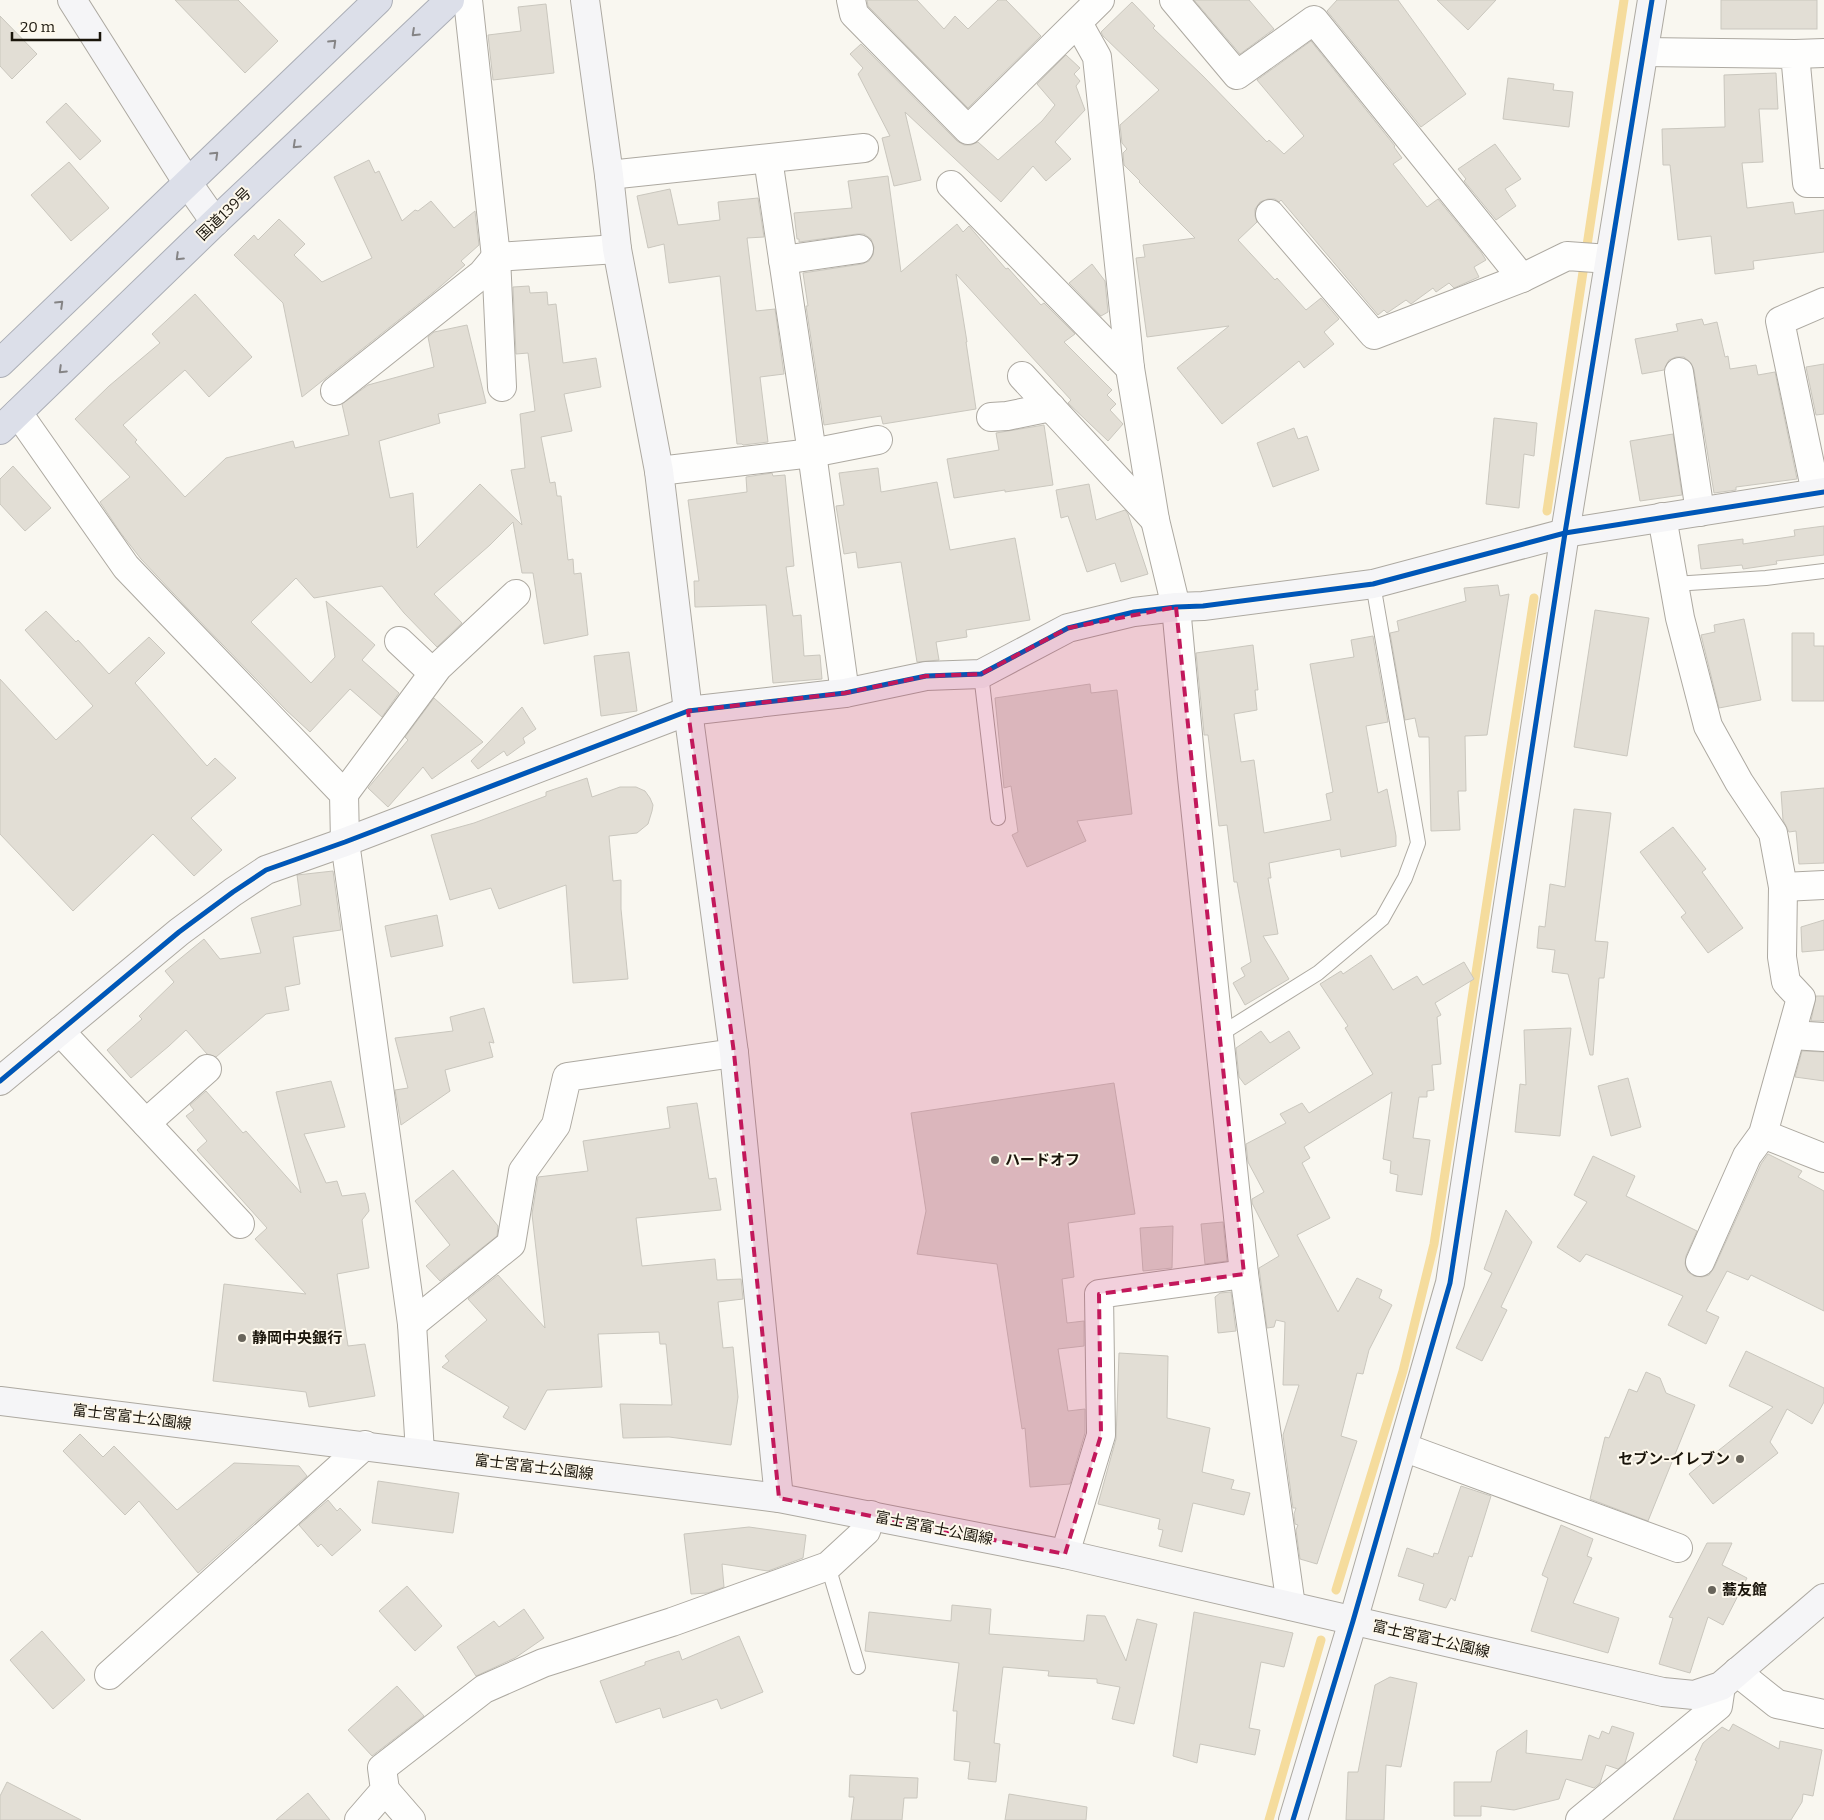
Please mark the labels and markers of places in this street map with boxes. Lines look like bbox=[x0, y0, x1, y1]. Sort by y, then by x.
place label: ハードオフ bbox=[1005, 1151, 1080, 1169]
marker: ハードオフ bbox=[989, 1154, 1001, 1166]
place label: 静岡中央銀行 bbox=[252, 1329, 342, 1347]
marker: 静岡中央銀行 bbox=[236, 1332, 248, 1344]
place label: セブン-イレブン bbox=[1618, 1450, 1730, 1468]
marker: セブン-イレブン bbox=[1734, 1453, 1746, 1465]
place label: 蕎友館 bbox=[1722, 1581, 1767, 1599]
marker: 蕎友館 bbox=[1706, 1584, 1718, 1596]

